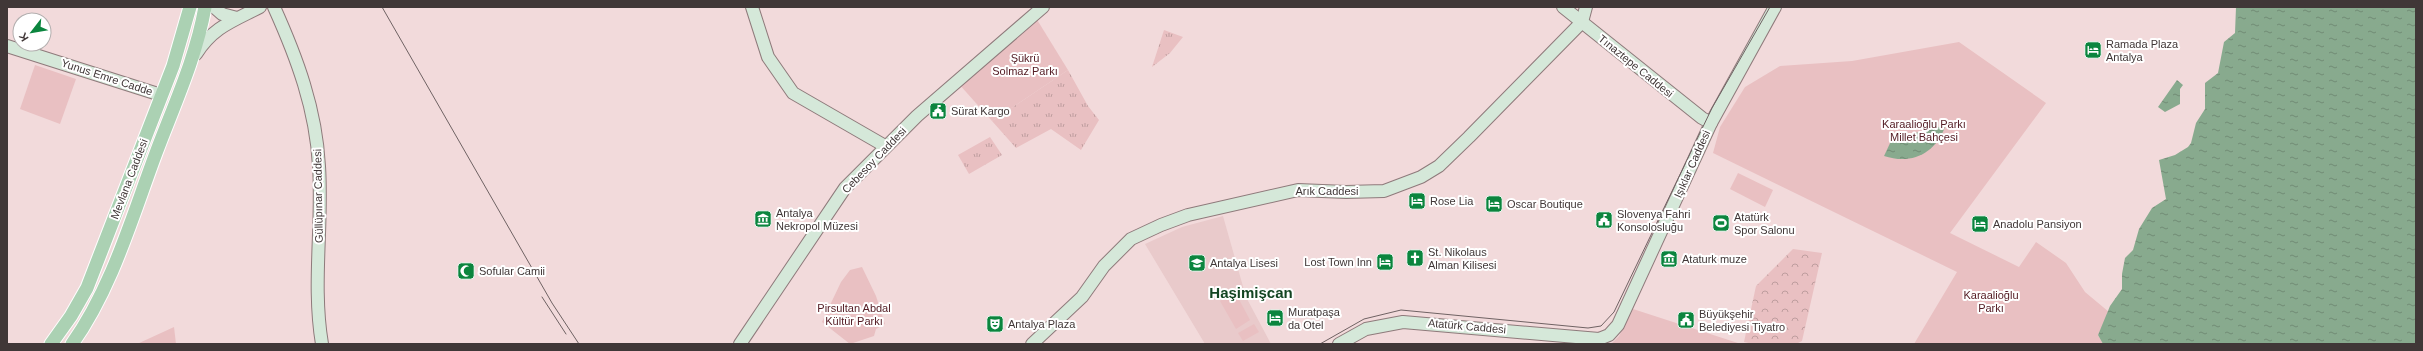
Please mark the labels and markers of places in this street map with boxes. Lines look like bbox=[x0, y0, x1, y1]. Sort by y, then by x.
place label: Ramada Plaza Antalya bbox=[2106, 38, 2179, 63]
hotel icon: Ramada Plaza Antalya bbox=[2083, 40, 2103, 60]
public building icon: Sürat Kargo bbox=[928, 101, 948, 121]
place label: Sürat Kargo bbox=[951, 105, 1010, 117]
hotel icon: Rose Lia bbox=[1407, 191, 1427, 211]
hotel icon: Oscar Boutique bbox=[1484, 194, 1504, 214]
place label: Rose Lia bbox=[1430, 195, 1474, 207]
place label: Oscar Boutique bbox=[1507, 198, 1583, 210]
place label: Antalya Nekropol Müzesi bbox=[776, 207, 858, 232]
place label: Slovenya Fahri Konsolosluğu bbox=[1617, 208, 1690, 233]
museum icon: Antalya Nekropol Müzesi bbox=[753, 209, 773, 229]
public building icon: Slovenya Fahri Konsolosluğu bbox=[1594, 210, 1614, 230]
place label: Atatürk Spor Salonu bbox=[1734, 211, 1795, 236]
sports icon: Atatürk Spor Salonu bbox=[1711, 213, 1731, 233]
hotel icon: Anadolu Pansiyon bbox=[1970, 214, 1990, 234]
place label: Anadolu Pansiyon bbox=[1993, 218, 2082, 230]
place label: St. Nikolaus Alman Kilisesi bbox=[1428, 246, 1496, 271]
church icon: St. Nikolaus Alman Kilisesi bbox=[1405, 248, 1425, 268]
museum icon: Ataturk muze bbox=[1659, 249, 1679, 269]
hotel icon: Lost Town Inn bbox=[1375, 252, 1395, 272]
school or university icon: Antalya Lisesi bbox=[1187, 253, 1207, 273]
place label: Ataturk muze bbox=[1682, 253, 1747, 265]
place label: Lost Town Inn bbox=[1304, 256, 1372, 268]
place label: Antalya Lisesi bbox=[1210, 257, 1278, 269]
mosque icon: Sofular Camii bbox=[456, 261, 476, 281]
place label: Sofular Camii bbox=[479, 265, 545, 277]
place label: Muratpaşa da Otel bbox=[1288, 306, 1341, 331]
hotel icon: Muratpaşa da Otel bbox=[1265, 308, 1285, 328]
place label: Büyükşehir Belediyesi Tiyatro bbox=[1699, 308, 1785, 333]
public building icon: Büyükşehir Belediyesi Tiyatro bbox=[1676, 310, 1696, 330]
theatre icon: Antalya Plaza bbox=[985, 314, 1005, 334]
place label: Antalya Plaza bbox=[1008, 318, 1076, 330]

